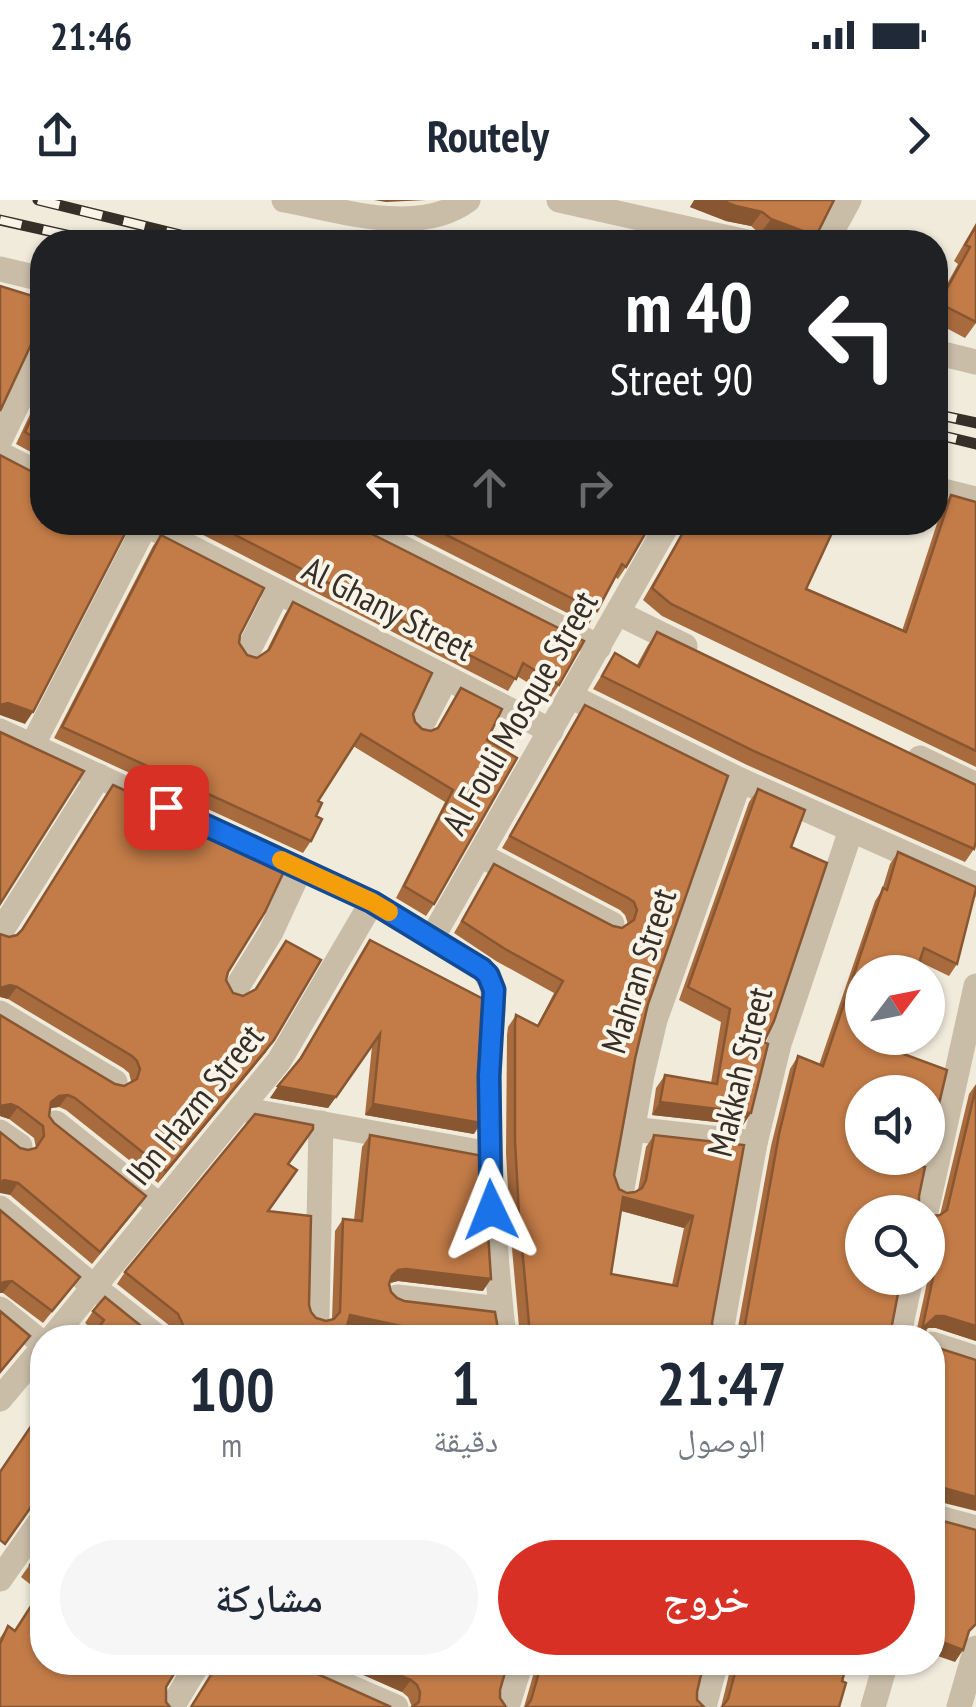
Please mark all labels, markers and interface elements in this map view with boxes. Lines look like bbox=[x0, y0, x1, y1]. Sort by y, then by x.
text: 21:46 bbox=[50, 11, 132, 60]
text: Routely bbox=[427, 106, 549, 164]
icon: share bbox=[30, 108, 85, 163]
icon: forward bbox=[891, 108, 946, 163]
text: 40 m bbox=[625, 261, 753, 351]
icon: left bbox=[788, 270, 918, 400]
text: Street 90 bbox=[610, 349, 753, 407]
icon: left bbox=[357, 460, 412, 515]
icon: ahead bbox=[462, 460, 517, 515]
icon: right bbox=[567, 460, 622, 515]
street label: Al Ghany Street bbox=[295, 545, 482, 671]
street label: Al Fouli Mosque Street bbox=[431, 582, 608, 843]
pin bbox=[124, 765, 209, 850]
icon: arrive bbox=[139, 780, 194, 835]
street label: Mahran Street bbox=[590, 882, 686, 1059]
north arrow bbox=[845, 955, 945, 1055]
map controls bbox=[845, 955, 945, 1295]
street label: Makkah Street bbox=[696, 982, 782, 1161]
street label: Ibn Hazm Street bbox=[115, 1014, 273, 1194]
button: sound bbox=[845, 1075, 945, 1175]
position arrow bbox=[439, 1158, 543, 1262]
button: search bbox=[845, 1195, 945, 1295]
text: 1 bbox=[451, 1344, 480, 1422]
text: 21:47 bbox=[657, 1344, 786, 1422]
text: 100 bbox=[189, 1350, 275, 1428]
text: دقيقة bbox=[433, 1419, 498, 1461]
text: الوصول bbox=[677, 1419, 766, 1461]
text: m bbox=[221, 1424, 242, 1466]
button: مشاركة bbox=[60, 1540, 478, 1655]
button: خروج bbox=[498, 1540, 915, 1655]

